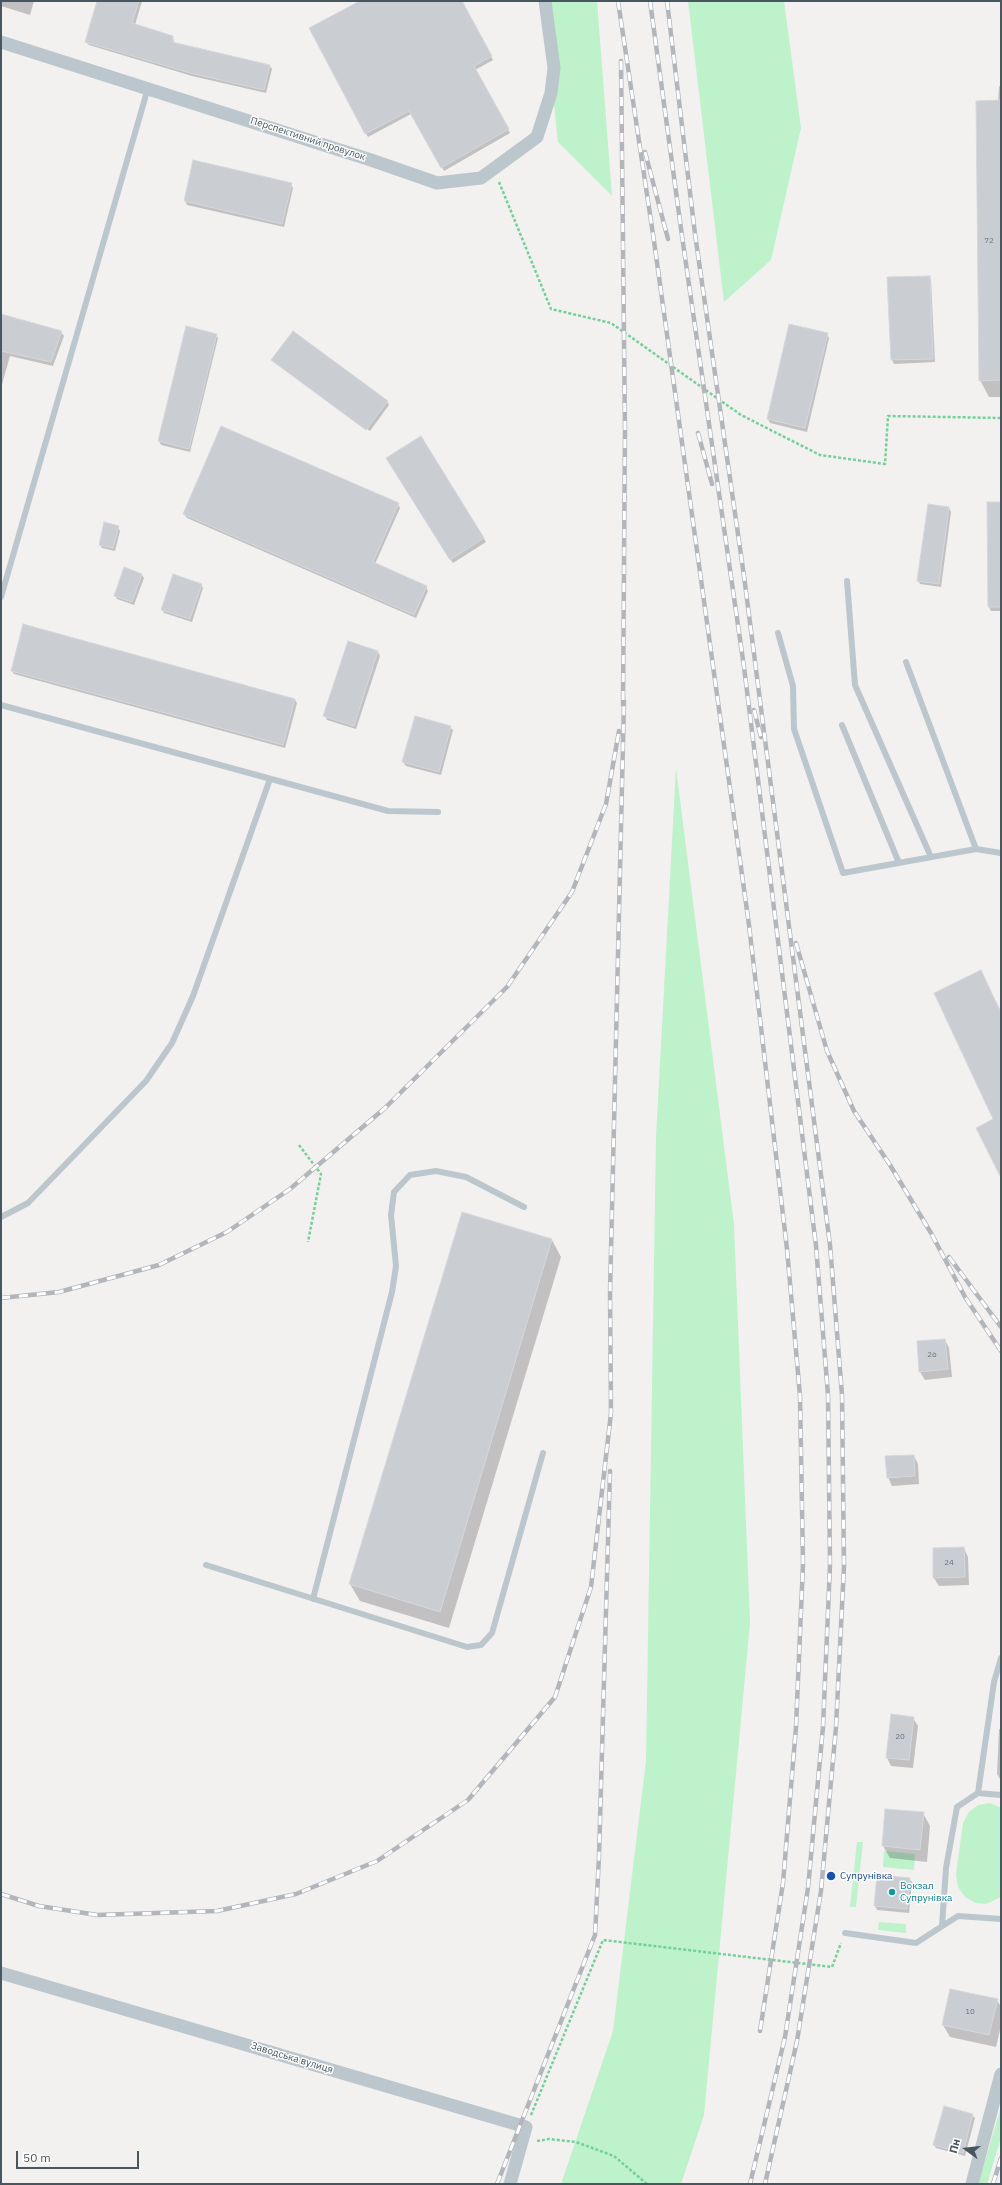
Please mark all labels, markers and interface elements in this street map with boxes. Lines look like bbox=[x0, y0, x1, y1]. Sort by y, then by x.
street label: Перспективний провулок bbox=[249, 115, 367, 163]
house number: 72 bbox=[984, 236, 994, 246]
house number: 26 bbox=[927, 1350, 937, 1360]
house number: 24 bbox=[944, 1558, 954, 1568]
house number: 20 bbox=[895, 1732, 905, 1742]
marker: Супрунівка bbox=[825, 1870, 837, 1882]
place label: Супрунівка bbox=[840, 1870, 892, 1882]
place label: Вокзал Супрунівка bbox=[900, 1880, 952, 1904]
marker: Вокзал Супрунівка bbox=[887, 1887, 897, 1897]
house number: 10 bbox=[965, 2007, 975, 2017]
street label: Заводська вулиця bbox=[250, 2040, 334, 2076]
north arrow bbox=[946, 2129, 986, 2169]
text: Пн bbox=[946, 2137, 963, 2155]
scale bar bbox=[18, 2143, 141, 2169]
text: 50 m bbox=[23, 2150, 51, 2165]

